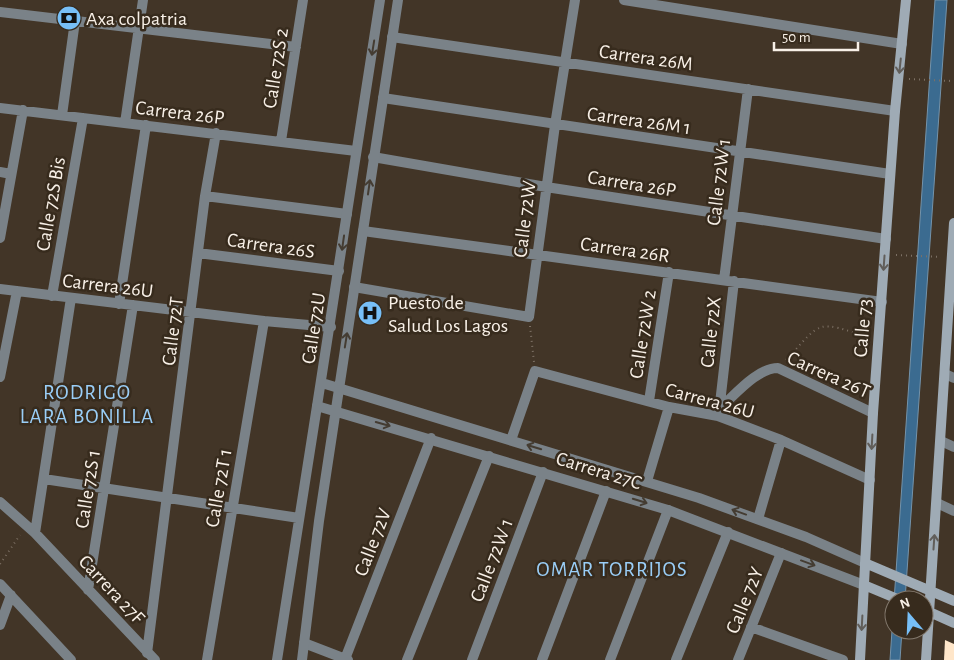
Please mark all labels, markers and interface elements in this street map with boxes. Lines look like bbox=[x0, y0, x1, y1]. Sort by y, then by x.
bank icon: Axa colpatria bbox=[56, 5, 82, 31]
place label: Axa colpatria bbox=[86, 9, 187, 29]
scale bar bbox=[774, 20, 858, 52]
street label: Calle 72S 2 bbox=[260, 26, 292, 110]
text: 50 m bbox=[782, 30, 811, 45]
one-way arrow bbox=[367, 40, 377, 56]
street label: Carrera 26M bbox=[598, 42, 694, 74]
one-way arrow bbox=[895, 58, 905, 74]
street label: Carrera 26P bbox=[134, 98, 225, 128]
street label: Carrera 26M 1 bbox=[586, 104, 692, 138]
street label: Calle 72W 1 bbox=[704, 137, 734, 227]
street label: Calle 72S Bis bbox=[33, 156, 69, 253]
street label: Carrera 26P bbox=[586, 167, 677, 201]
one-way arrow bbox=[364, 179, 374, 195]
street label: Calle 72W bbox=[510, 179, 540, 259]
street label: Carrera 26S bbox=[226, 230, 316, 262]
street label: Carrera 26R bbox=[579, 234, 671, 266]
one-way arrow bbox=[337, 235, 347, 251]
one-way arrow bbox=[880, 255, 889, 271]
street label: Carrera 26U bbox=[61, 270, 154, 301]
street label: Calle 72W 2 bbox=[626, 288, 660, 380]
street label: Calle 72U bbox=[298, 291, 329, 365]
place label: Puesto de Salud Los Lagos bbox=[388, 293, 508, 336]
street label: Calle 72T bbox=[159, 295, 187, 367]
street label: Calle 72X bbox=[697, 295, 725, 369]
street label: Calle 73 bbox=[850, 298, 876, 358]
hospital icon: Puesto de Salud Los Lagos bbox=[357, 300, 383, 326]
one-way arrow bbox=[341, 332, 351, 348]
street label: Carrera 26T bbox=[784, 348, 873, 402]
street label: Carrera 26U bbox=[663, 379, 756, 422]
district label: RODRIGO LARA BONILLA bbox=[20, 382, 154, 427]
one-way arrow bbox=[375, 420, 391, 430]
one-way arrow bbox=[867, 434, 876, 450]
one-way arrow bbox=[527, 441, 543, 451]
street label: Calle 72T 1 bbox=[202, 447, 236, 529]
street label: Carrera 27C bbox=[554, 448, 644, 493]
street label: Calle 72S 1 bbox=[72, 449, 104, 530]
one-way arrow bbox=[631, 497, 647, 506]
street label: Calle 72V bbox=[351, 505, 395, 579]
one-way arrow bbox=[732, 507, 747, 516]
street label: Calle 72W 1 bbox=[467, 516, 517, 605]
one-way arrow bbox=[930, 535, 939, 551]
street label: Carrera 27F bbox=[74, 551, 148, 628]
district label: OMAR TORRIJOS bbox=[536, 559, 688, 580]
one-way arrow bbox=[800, 559, 816, 568]
street label: Calle 72Y bbox=[723, 564, 767, 637]
north arrow bbox=[884, 590, 934, 640]
text: N bbox=[898, 595, 912, 612]
one-way arrow bbox=[858, 614, 867, 630]

